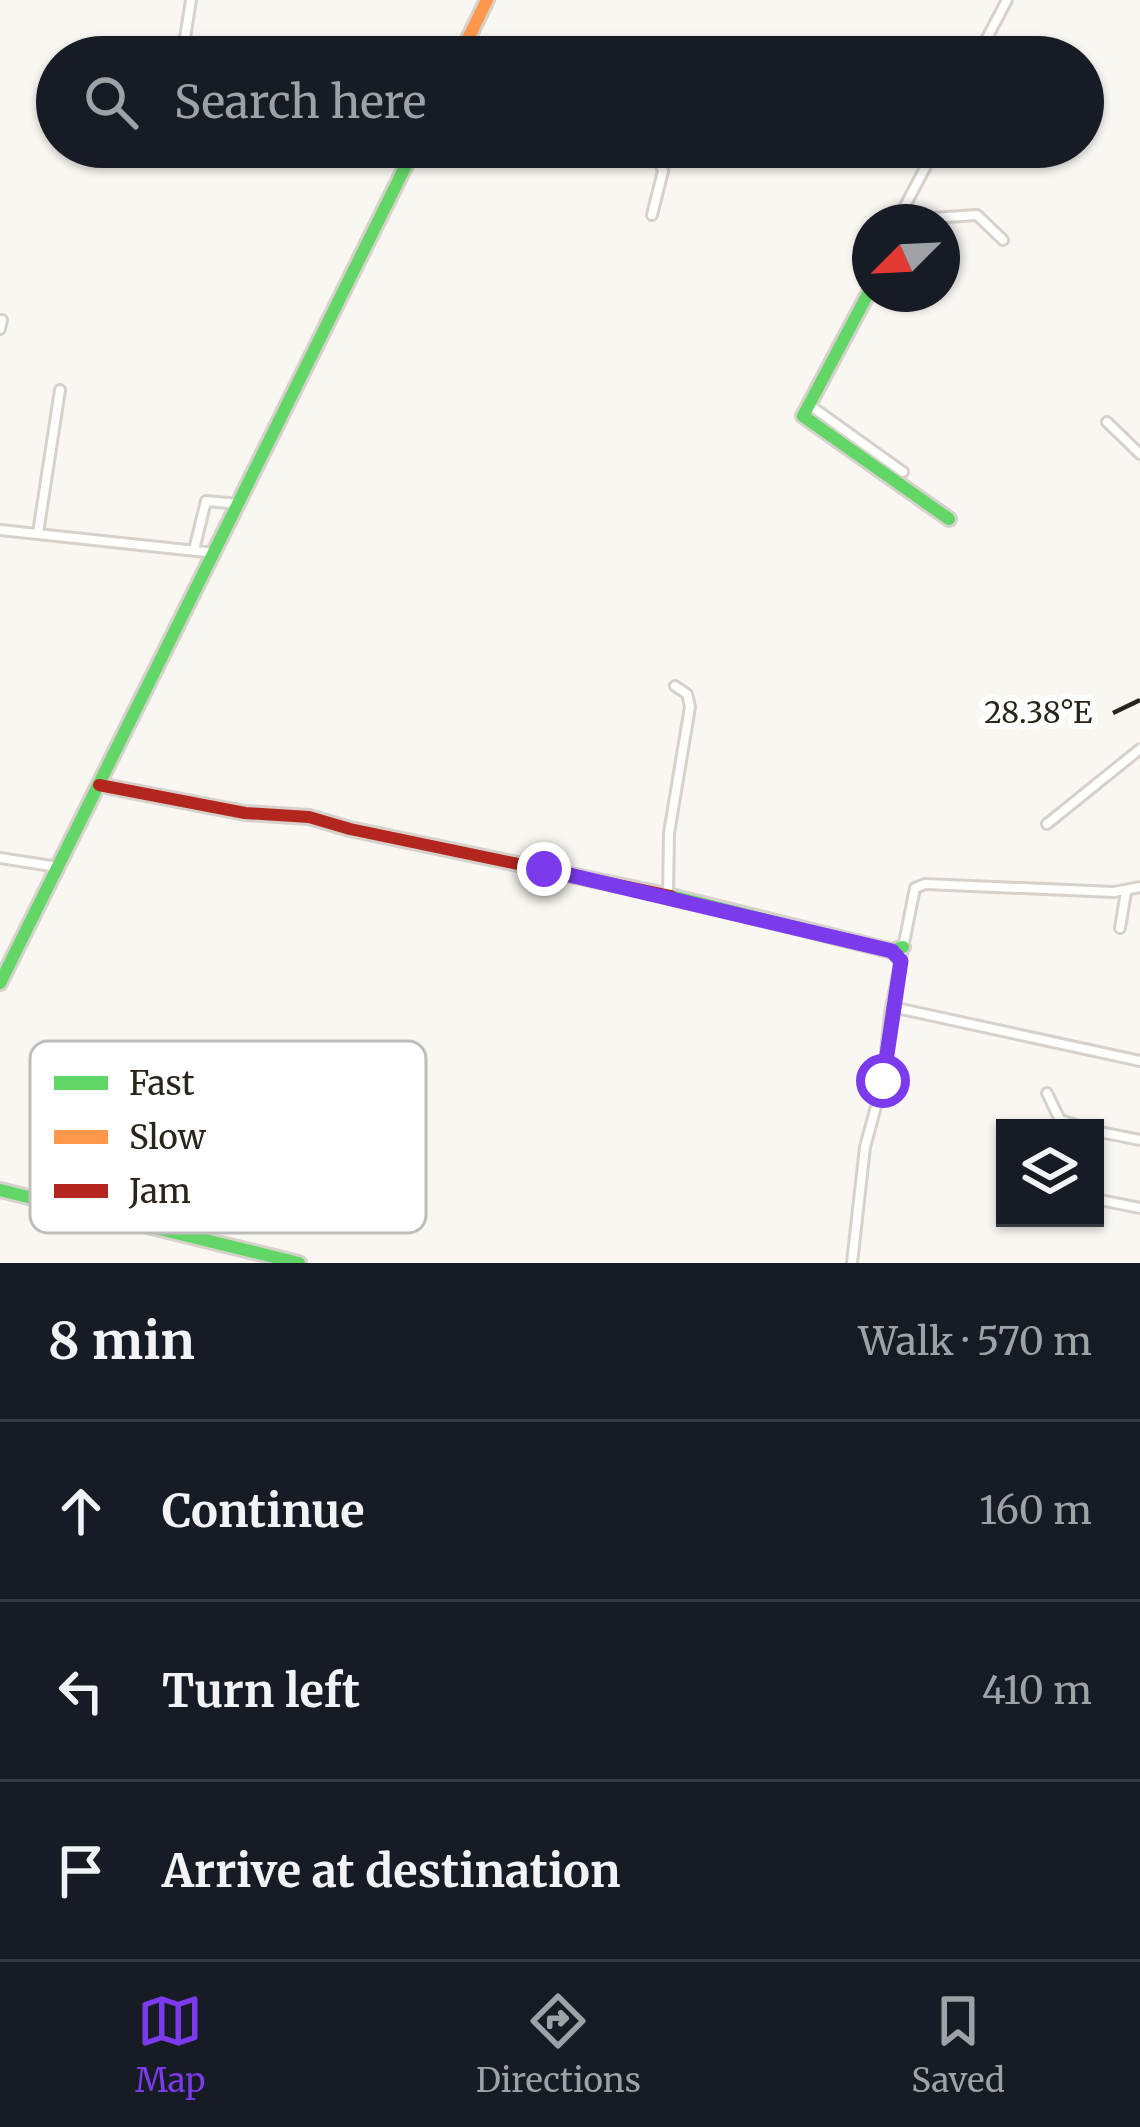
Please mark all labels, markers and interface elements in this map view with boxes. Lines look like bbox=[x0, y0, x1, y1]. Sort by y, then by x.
search box bbox=[36, 36, 1104, 168]
icon: search bbox=[78, 69, 144, 135]
text: Search here bbox=[174, 74, 426, 130]
north arrow bbox=[852, 204, 960, 312]
text: 28.38°E bbox=[984, 693, 1092, 731]
route end bbox=[517, 842, 571, 896]
legend bbox=[30, 1041, 426, 1233]
route start bbox=[856, 1054, 910, 1108]
text: Fast bbox=[129, 1063, 195, 1104]
text: Slow bbox=[129, 1117, 207, 1158]
map controls bbox=[996, 1119, 1104, 1227]
button: layers bbox=[996, 1119, 1104, 1227]
text: Jam bbox=[128, 1171, 191, 1212]
text: 8 min bbox=[48, 1309, 195, 1373]
text: Walk · 570 m bbox=[858, 1317, 1092, 1366]
icon: ahead bbox=[48, 1478, 114, 1544]
text: Continue bbox=[162, 1483, 364, 1539]
text: 160 m bbox=[979, 1486, 1092, 1535]
icon: left bbox=[48, 1658, 114, 1724]
text: Turn left bbox=[162, 1663, 360, 1719]
text: 410 m bbox=[982, 1666, 1092, 1715]
icon: arrive bbox=[48, 1838, 114, 1904]
text: Arrive at destination bbox=[162, 1843, 620, 1899]
tab: Map bbox=[135, 1988, 206, 2101]
tab: Directions bbox=[476, 1988, 641, 2101]
tab: Saved bbox=[911, 1988, 1005, 2101]

